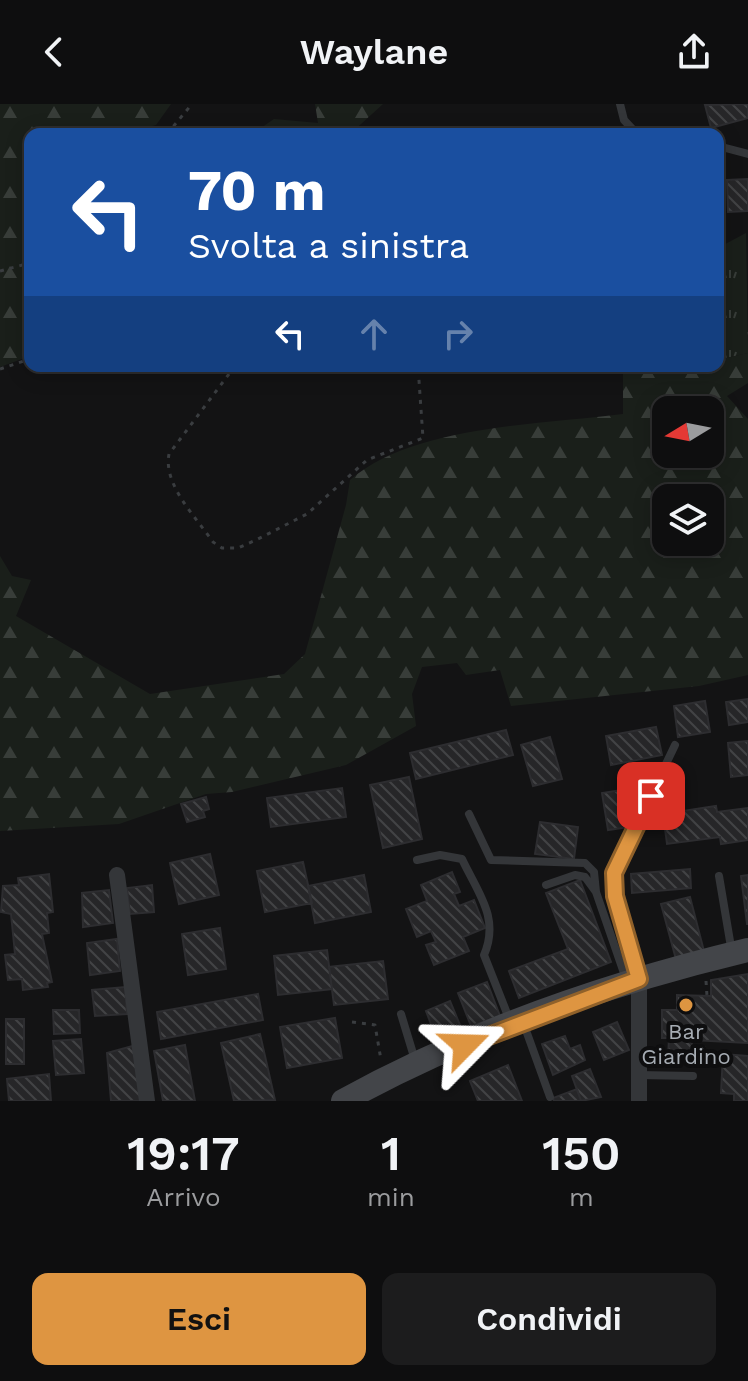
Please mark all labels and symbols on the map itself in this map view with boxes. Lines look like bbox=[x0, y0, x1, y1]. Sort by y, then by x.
north arrow bbox=[652, 396, 724, 468]
pin bbox=[617, 762, 685, 830]
marker: Bar Giardino bbox=[677, 996, 695, 1014]
position arrow bbox=[423, 1003, 507, 1087]
place label: Bar Giardino bbox=[641, 1019, 731, 1069]

